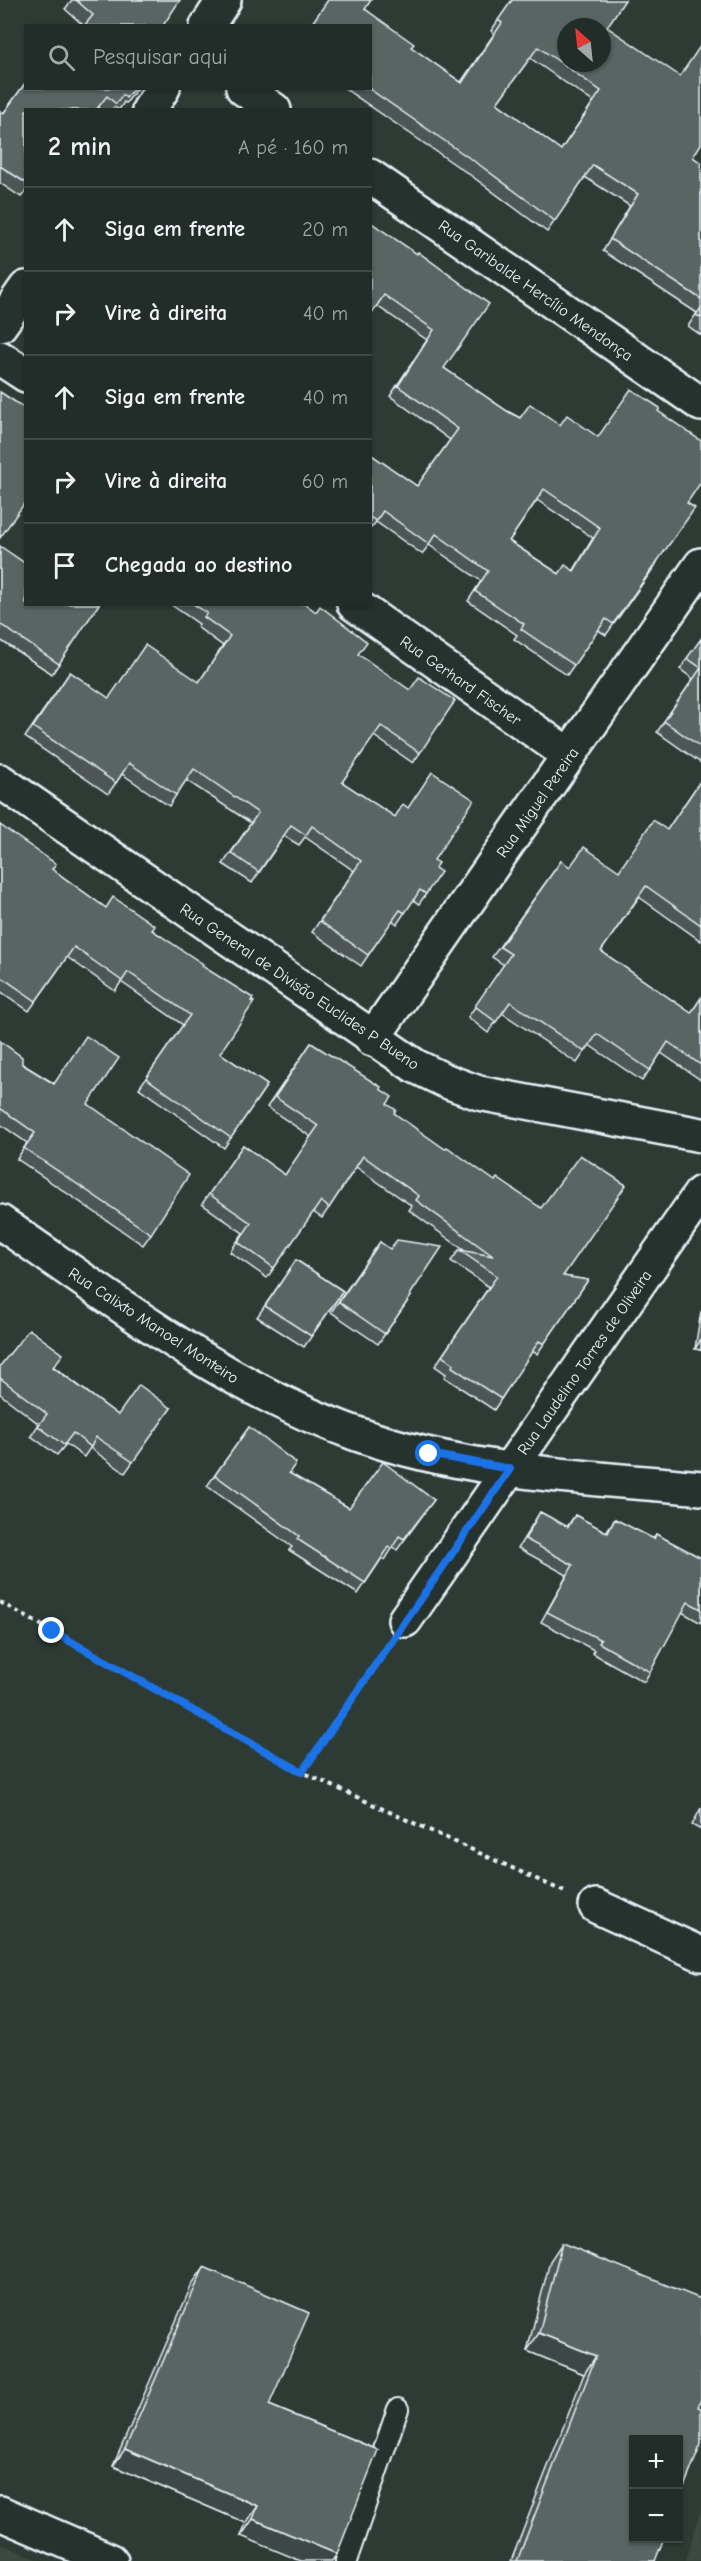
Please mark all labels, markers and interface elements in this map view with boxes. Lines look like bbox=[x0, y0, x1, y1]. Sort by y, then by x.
north arrow bbox=[557, 18, 611, 72]
search box bbox=[24, 24, 372, 90]
icon: search bbox=[45, 41, 78, 74]
text: Pesquisar aqui bbox=[93, 44, 228, 70]
text: 2 min bbox=[48, 132, 111, 162]
text: A pé · 160 m bbox=[238, 136, 348, 159]
icon: ahead bbox=[48, 213, 81, 246]
text: Siga em frente bbox=[105, 216, 245, 242]
street label: Rua Garibalde Hercílio Mendonça bbox=[435, 217, 636, 365]
text: 20 m bbox=[302, 218, 348, 241]
icon: right bbox=[48, 297, 81, 330]
text: Vire à direita bbox=[105, 300, 227, 326]
text: 40 m bbox=[303, 302, 348, 325]
icon: ahead bbox=[48, 381, 81, 414]
text: Siga em frente bbox=[105, 384, 245, 410]
text: 40 m bbox=[303, 386, 348, 409]
icon: right bbox=[48, 465, 81, 498]
text: Vire à direita bbox=[105, 468, 227, 494]
text: 60 m bbox=[302, 470, 348, 493]
icon: arrive bbox=[48, 549, 81, 582]
text: Chegada ao destino bbox=[105, 552, 292, 578]
street label: Rua Gerhard Fischer bbox=[396, 632, 525, 730]
street label: Rua Miguel Pereira bbox=[493, 744, 583, 861]
street label: Rua General de Divisão Euclides P Bueno bbox=[177, 900, 422, 1074]
street label: Rua Calixto Manoel Monteiro bbox=[65, 1264, 242, 1388]
street label: Rua Laudelino Torres de Oliveira bbox=[514, 1267, 656, 1458]
route start bbox=[415, 1440, 441, 1466]
route end bbox=[38, 1617, 64, 1643]
map controls bbox=[629, 2435, 683, 2543]
button: + bbox=[629, 2435, 683, 2489]
button: − bbox=[629, 2489, 683, 2543]

